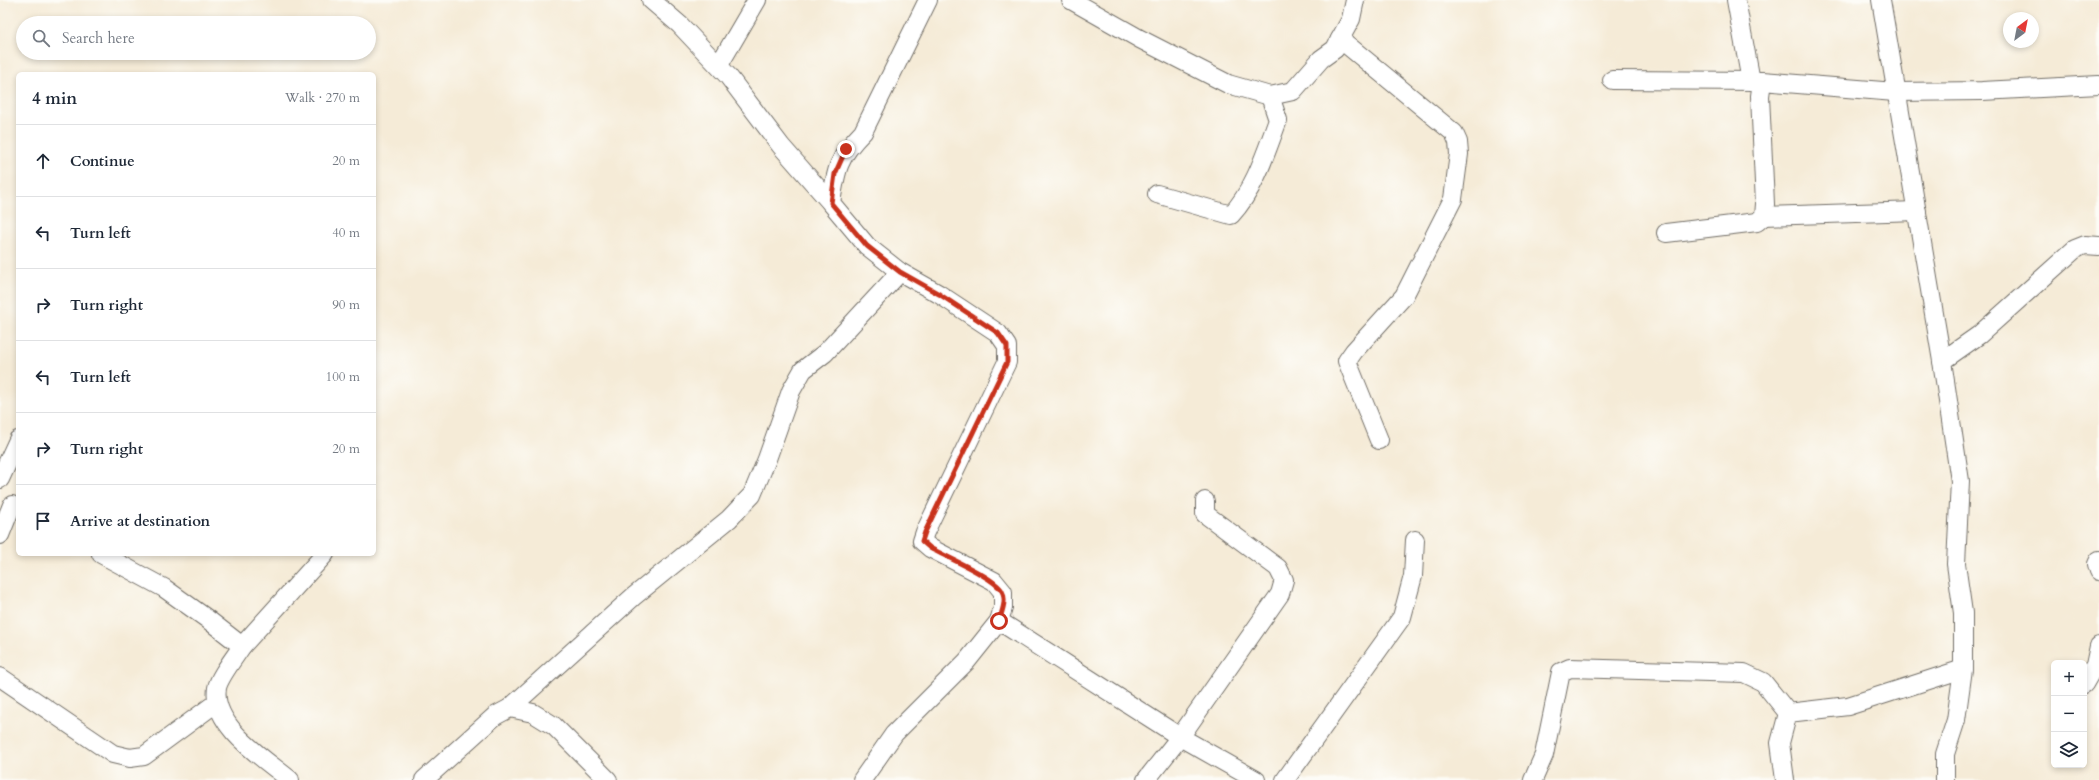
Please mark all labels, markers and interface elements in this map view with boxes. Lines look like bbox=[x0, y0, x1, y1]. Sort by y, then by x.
north arrow bbox=[2003, 12, 2039, 48]
search box bbox=[16, 16, 376, 60]
icon: search bbox=[30, 27, 52, 49]
text: Search here bbox=[62, 28, 135, 48]
text: 4 min bbox=[32, 87, 77, 110]
text: Walk · 270 m bbox=[285, 89, 360, 107]
route end bbox=[837, 140, 855, 158]
icon: ahead bbox=[32, 150, 54, 172]
text: Continue bbox=[70, 151, 135, 171]
text: 20 m bbox=[332, 152, 360, 170]
icon: left bbox=[32, 222, 54, 244]
text: Turn left bbox=[70, 223, 131, 243]
text: 40 m bbox=[332, 224, 360, 242]
icon: right bbox=[32, 294, 54, 316]
text: Turn right bbox=[70, 295, 143, 315]
text: 90 m bbox=[332, 296, 360, 314]
icon: left bbox=[32, 366, 54, 388]
text: Turn left bbox=[70, 367, 131, 387]
text: 100 m bbox=[326, 368, 360, 386]
icon: right bbox=[32, 438, 54, 460]
text: Turn right bbox=[70, 439, 143, 459]
text: 20 m bbox=[332, 440, 360, 458]
icon: arrive bbox=[32, 510, 54, 532]
text: Arrive at destination bbox=[70, 511, 210, 531]
route start bbox=[990, 612, 1008, 630]
map controls bbox=[2051, 660, 2087, 768]
button: + bbox=[2051, 660, 2087, 696]
button: − bbox=[2051, 696, 2087, 732]
button: layers bbox=[2051, 732, 2087, 768]

